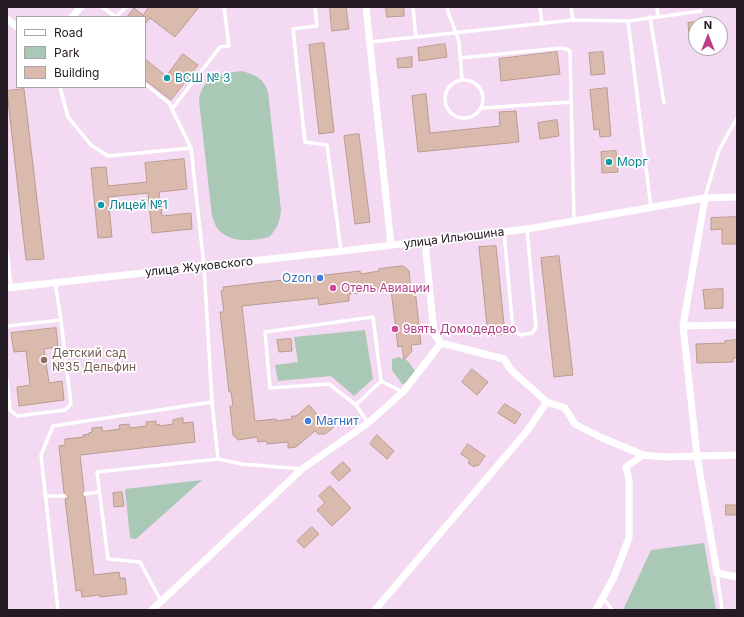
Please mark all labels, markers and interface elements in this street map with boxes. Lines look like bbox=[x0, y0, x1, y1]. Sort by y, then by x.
legend bbox=[16, 16, 146, 88]
north arrow bbox=[688, 16, 728, 56]
text: N bbox=[704, 18, 712, 32]
text: Road bbox=[54, 25, 83, 40]
text: Park bbox=[54, 45, 80, 60]
text: Building bbox=[54, 65, 99, 80]
place label: ВСШ № 3 bbox=[175, 71, 230, 85]
marker: ВСШ № 3 bbox=[162, 73, 172, 83]
place label: Морг bbox=[617, 155, 648, 169]
marker: Морг bbox=[604, 157, 614, 167]
place label: Лицей №1 bbox=[109, 198, 168, 212]
marker: Лицей №1 bbox=[96, 200, 106, 210]
street label: улица Ильюшина bbox=[403, 225, 505, 251]
street label: улица Жуковского bbox=[144, 254, 254, 280]
place label: Ozon bbox=[282, 271, 312, 285]
marker: Ozon bbox=[315, 273, 325, 283]
place label: Отель Авиации bbox=[341, 281, 430, 295]
marker: Отель Авиации bbox=[328, 283, 338, 293]
place label: 9вять Домодедово bbox=[403, 322, 516, 336]
marker: 9вять Домодедово bbox=[390, 324, 400, 334]
place label: Детский сад №35 Дельфин bbox=[52, 346, 136, 374]
marker: Детский сад №35 Дельфин bbox=[39, 355, 49, 365]
place label: Магнит bbox=[316, 414, 359, 428]
marker: Магнит bbox=[303, 416, 313, 426]

